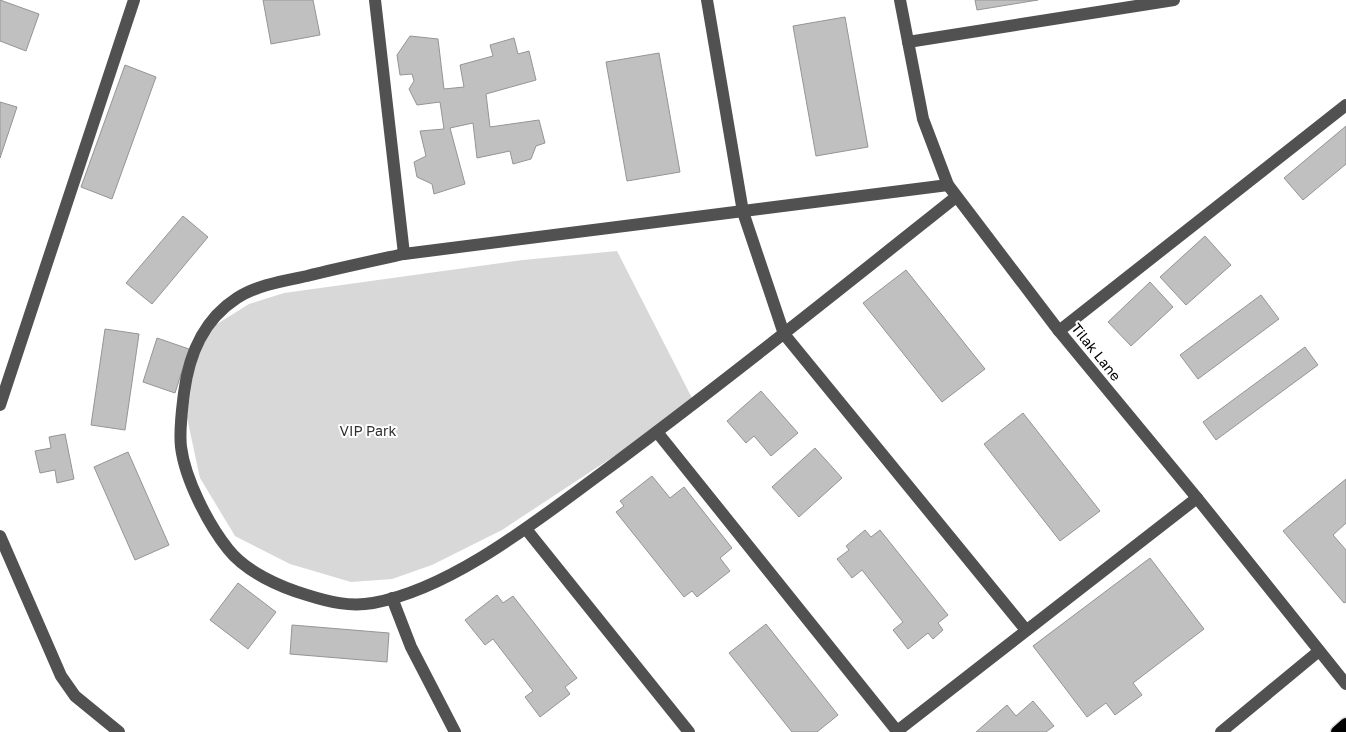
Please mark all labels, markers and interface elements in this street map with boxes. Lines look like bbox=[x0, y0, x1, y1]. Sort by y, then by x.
street label: Tilak Lane bbox=[1068, 320, 1125, 384]
park label: VIP Park bbox=[340, 422, 396, 439]

